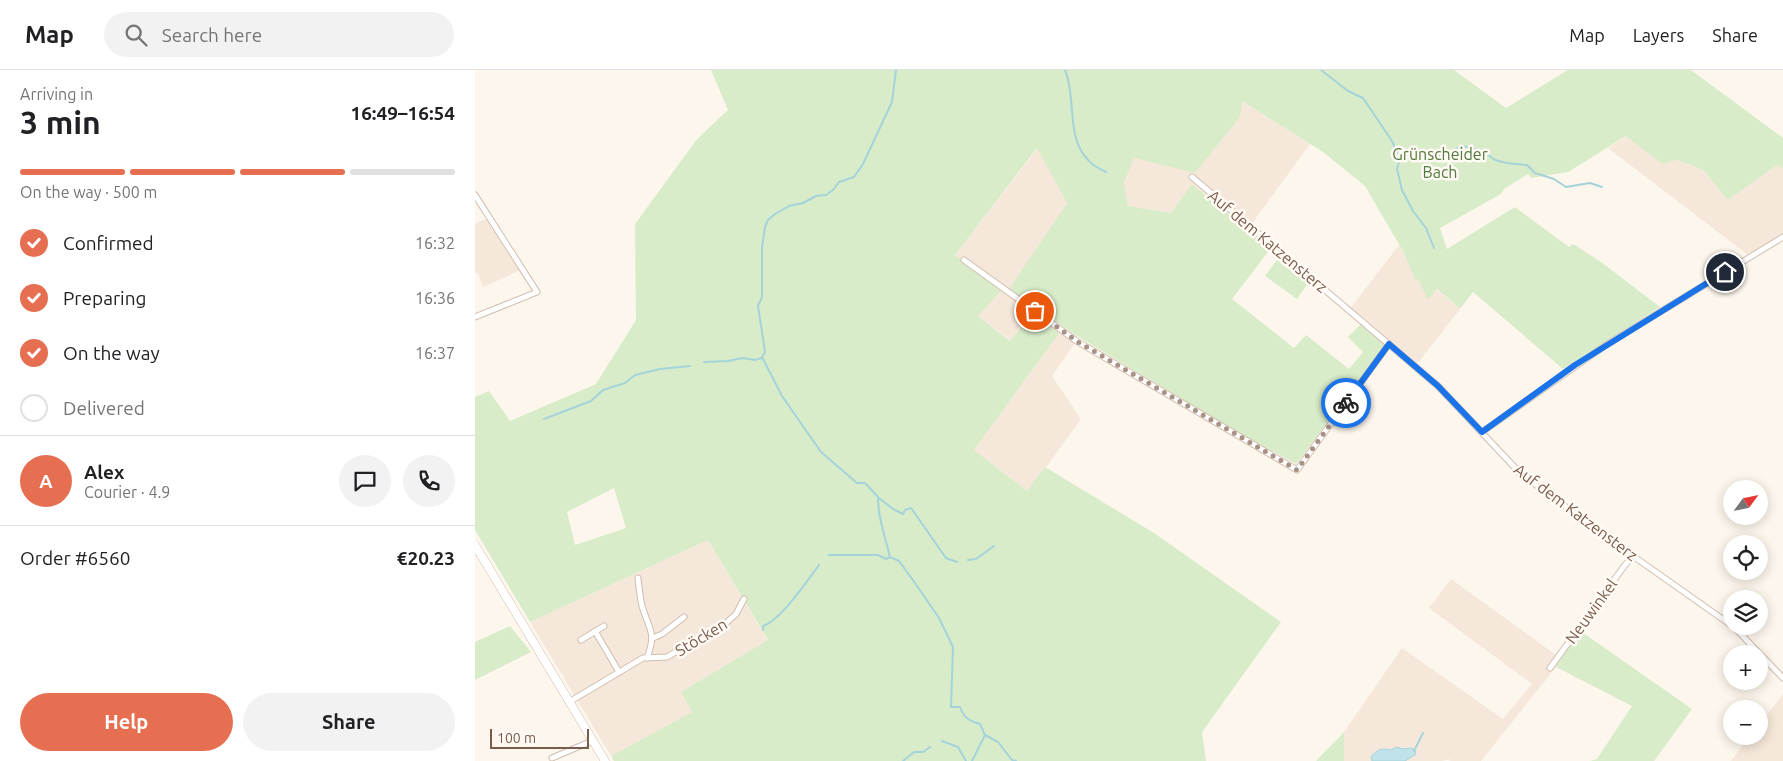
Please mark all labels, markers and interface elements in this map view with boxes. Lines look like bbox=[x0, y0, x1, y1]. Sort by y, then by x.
search box bbox=[104, 12, 454, 57]
text: Map bbox=[25, 21, 74, 48]
icon: search bbox=[122, 21, 150, 49]
text: Search here bbox=[162, 24, 262, 46]
text: Map bbox=[1569, 25, 1605, 45]
text: Layers bbox=[1633, 25, 1684, 45]
text: Share bbox=[1712, 25, 1758, 45]
text: Arriving in bbox=[20, 85, 93, 103]
text: 16:49–16:54 bbox=[350, 102, 455, 124]
text: 3 min bbox=[20, 104, 101, 140]
park label: Grünscheider Bach bbox=[1392, 145, 1488, 181]
text: On the way · 500 m bbox=[20, 183, 157, 201]
street label: Auf dem Katzensterz bbox=[1205, 186, 1331, 296]
icon: check bbox=[20, 229, 48, 257]
text: Confirmed bbox=[63, 232, 154, 254]
text: 16:32 bbox=[415, 234, 455, 252]
pin bbox=[1704, 251, 1746, 293]
icon: home bbox=[1711, 258, 1739, 286]
icon: check bbox=[20, 284, 48, 312]
text: Preparing bbox=[63, 287, 147, 309]
text: 16:36 bbox=[415, 289, 455, 307]
pin bbox=[1014, 290, 1056, 332]
icon: bag bbox=[1021, 297, 1049, 325]
icon: check bbox=[20, 339, 48, 367]
text: On the way bbox=[63, 342, 160, 364]
text: 16:37 bbox=[415, 344, 455, 362]
courier bbox=[1321, 378, 1371, 428]
icon: bike bbox=[1332, 389, 1360, 417]
text: Delivered bbox=[63, 397, 145, 419]
button: chat bbox=[339, 455, 391, 507]
button: phone bbox=[403, 455, 455, 507]
street label: Auf dem Katzensterz bbox=[1511, 460, 1641, 564]
text: Alex bbox=[84, 461, 124, 483]
text: A bbox=[39, 470, 53, 492]
north arrow bbox=[1723, 480, 1767, 525]
map controls bbox=[1723, 480, 1768, 745]
text: Courier · 4.9 bbox=[84, 483, 170, 501]
button: locate bbox=[1723, 535, 1768, 580]
text: Order #6560 bbox=[20, 547, 130, 569]
text: €20.23 bbox=[397, 547, 455, 569]
street label: Neuwinkel bbox=[1561, 575, 1621, 647]
button: layers bbox=[1723, 590, 1768, 635]
street label: Stöcken bbox=[672, 615, 730, 659]
button: + bbox=[1723, 645, 1768, 690]
button: Help bbox=[20, 693, 233, 751]
button: Share bbox=[243, 693, 455, 751]
button: − bbox=[1723, 700, 1768, 745]
scale bar bbox=[490, 726, 589, 749]
text: 100 m bbox=[497, 730, 536, 746]

